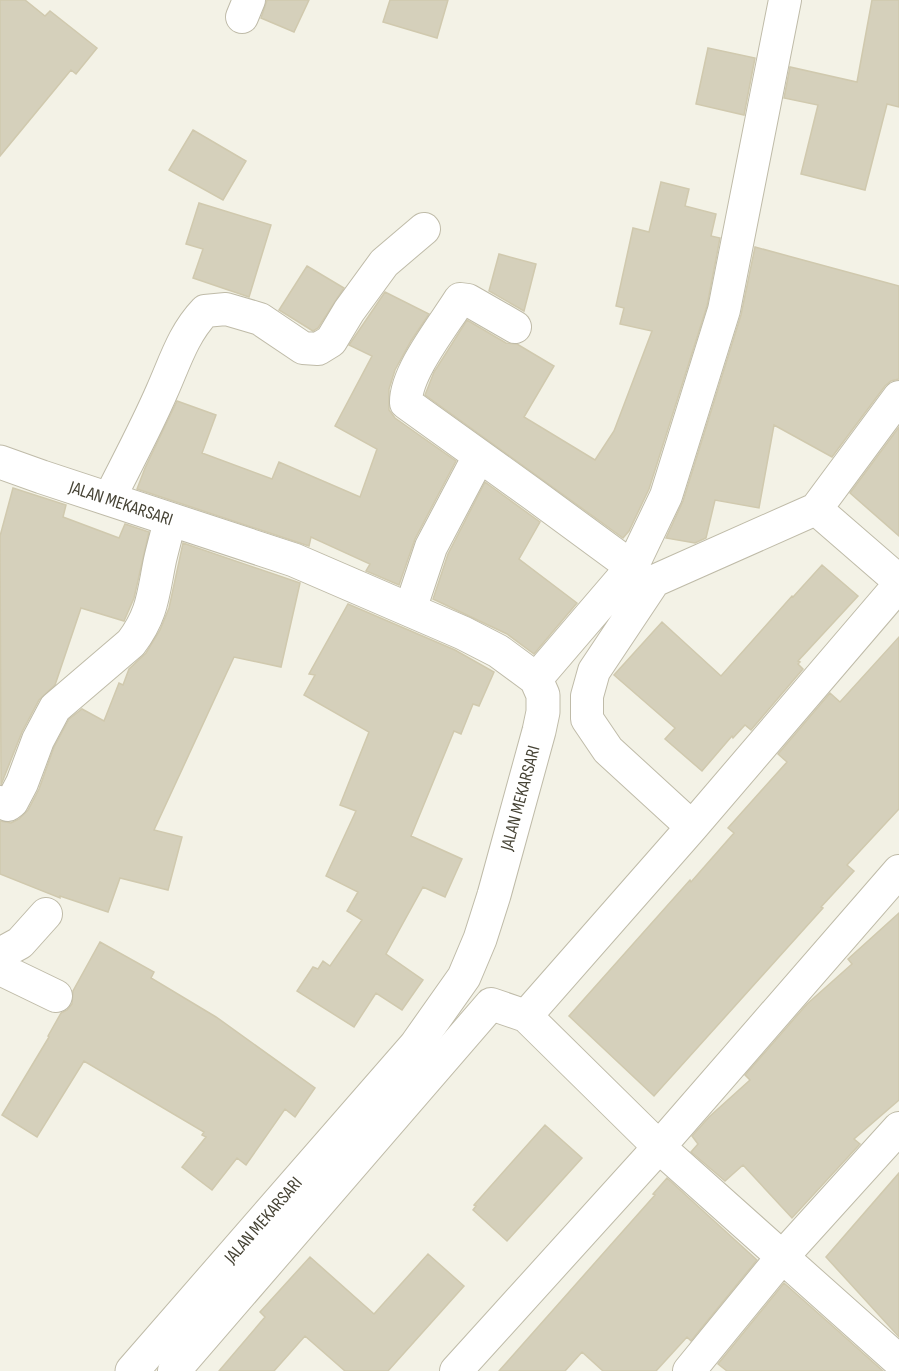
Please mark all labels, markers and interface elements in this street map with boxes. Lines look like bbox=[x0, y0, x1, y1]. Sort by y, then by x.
street label: JALAN MEKARSARI bbox=[66, 476, 176, 530]
street label: JALAN MEKARSARI bbox=[496, 743, 545, 854]
street label: JALAN MEKARSARI bbox=[219, 1173, 307, 1269]

